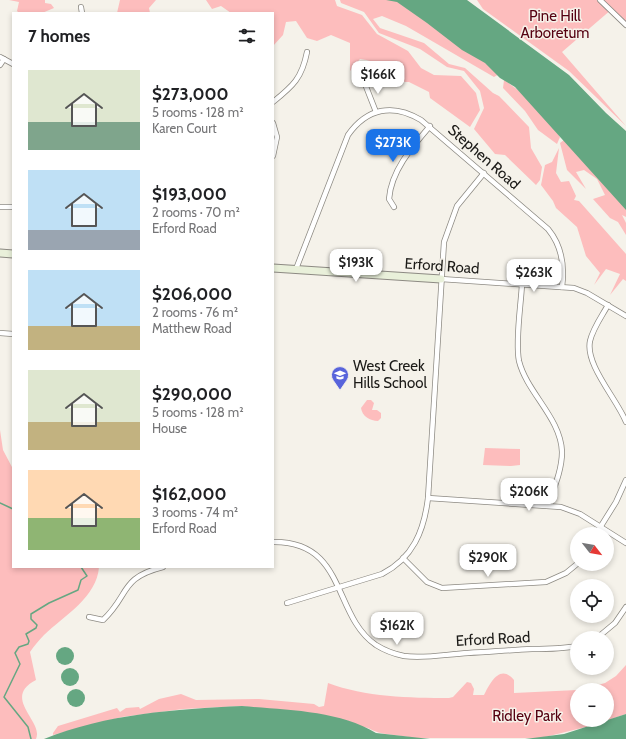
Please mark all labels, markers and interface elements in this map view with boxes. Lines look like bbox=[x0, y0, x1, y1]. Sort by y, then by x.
park label: Pine Hill Arboretum bbox=[521, 7, 589, 42]
icon: filters bbox=[236, 25, 258, 47]
text: 7 homes bbox=[28, 26, 90, 46]
pin: $166K bbox=[350, 61, 406, 95]
text: $166K bbox=[360, 66, 396, 82]
text: $273,000 bbox=[152, 84, 228, 104]
icon: home bbox=[60, 86, 108, 134]
text: 5 rooms · 128 m² bbox=[152, 104, 244, 120]
text: Karen Court bbox=[152, 120, 217, 136]
street label: Stephen Road bbox=[444, 121, 524, 193]
pin: $273K bbox=[365, 129, 421, 163]
text: $273K bbox=[375, 134, 411, 150]
text: $193,000 bbox=[152, 184, 227, 204]
icon: home bbox=[60, 186, 108, 234]
text: 2 rooms · 70 m² bbox=[152, 204, 240, 220]
text: Erford Road bbox=[152, 220, 217, 236]
pin: $193K bbox=[328, 249, 384, 283]
text: $193K bbox=[339, 254, 373, 270]
street label: Erford Road bbox=[404, 254, 480, 278]
pin: $263K bbox=[506, 259, 562, 293]
text: $263K bbox=[516, 264, 552, 280]
text: $206,000 bbox=[152, 284, 232, 304]
icon: home bbox=[60, 286, 108, 334]
text: 2 rooms · 76 m² bbox=[152, 304, 238, 320]
text: Matthew Road bbox=[152, 320, 232, 336]
place label: West Creek Hills School bbox=[353, 357, 427, 392]
school or university icon: West Creek Hills School bbox=[330, 365, 350, 390]
text: $290,000 bbox=[152, 384, 232, 404]
icon: home bbox=[60, 386, 108, 434]
text: 5 rooms · 128 m² bbox=[152, 404, 244, 420]
text: House bbox=[152, 420, 187, 436]
pin: $206K bbox=[501, 478, 557, 512]
text: $206K bbox=[509, 483, 549, 499]
text: $162,000 bbox=[152, 484, 226, 504]
icon: home bbox=[60, 486, 108, 534]
text: 3 rooms · 74 m² bbox=[152, 504, 238, 520]
text: Erford Road bbox=[152, 520, 217, 536]
north arrow bbox=[570, 527, 614, 571]
map controls bbox=[570, 527, 614, 727]
pin: $290K bbox=[460, 544, 516, 578]
text: $290K bbox=[468, 549, 508, 565]
button: locate bbox=[570, 579, 614, 623]
pin: $162K bbox=[369, 612, 425, 646]
text: $162K bbox=[380, 617, 414, 633]
street label: Erford Road bbox=[455, 628, 531, 650]
button: + bbox=[570, 631, 614, 675]
button: − bbox=[570, 683, 614, 727]
park label: Ridley Park bbox=[492, 707, 562, 725]

